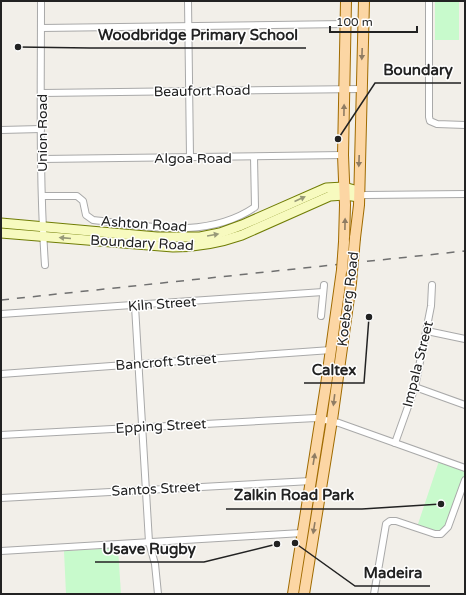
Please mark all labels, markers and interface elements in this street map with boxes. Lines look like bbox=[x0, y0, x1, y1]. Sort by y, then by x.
scale bar bbox=[330, 8, 417, 34]
text: 100 m bbox=[336, 15, 373, 29]
callout: Woodbridge Primary School bbox=[90, 21, 306, 48]
text: Woodbridge Primary School bbox=[98, 26, 298, 45]
one-way arrow bbox=[359, 48, 365, 61]
callout: Boundary bbox=[375, 56, 461, 83]
text: Boundary bbox=[383, 61, 453, 80]
street label: Beaufort Road bbox=[153, 82, 251, 100]
street label: Union Road bbox=[34, 94, 51, 172]
one-way arrow bbox=[341, 103, 347, 116]
street label: Algoa Road bbox=[154, 150, 232, 167]
one-way arrow bbox=[356, 155, 363, 167]
one-way arrow bbox=[294, 195, 306, 202]
street label: Ashton Road bbox=[100, 212, 188, 236]
one-way arrow bbox=[342, 217, 348, 230]
one-way arrow bbox=[207, 231, 219, 237]
street label: Boundary Road bbox=[90, 232, 194, 254]
one-way arrow bbox=[58, 235, 71, 241]
street label: Koeberg Road bbox=[334, 251, 362, 347]
street label: Kiln Street bbox=[127, 293, 197, 315]
street label: Impala Street bbox=[399, 318, 437, 409]
street label: Bancroft Street bbox=[115, 350, 218, 374]
callout: Caltex bbox=[304, 356, 364, 383]
text: Caltex bbox=[312, 361, 356, 379]
one-way arrow bbox=[331, 394, 337, 406]
street label: Epping Street bbox=[115, 415, 208, 437]
one-way arrow bbox=[312, 453, 318, 465]
street label: Santos Street bbox=[111, 478, 202, 500]
callout: Zalkin Road Park bbox=[226, 482, 362, 509]
text: Zalkin Road Park bbox=[234, 486, 354, 504]
one-way arrow bbox=[311, 522, 317, 534]
callout: Usave Rugby bbox=[95, 535, 204, 562]
text: Usave Rugby bbox=[102, 540, 196, 559]
callout: Madeira bbox=[355, 559, 430, 586]
text: Madeira bbox=[364, 564, 422, 582]

